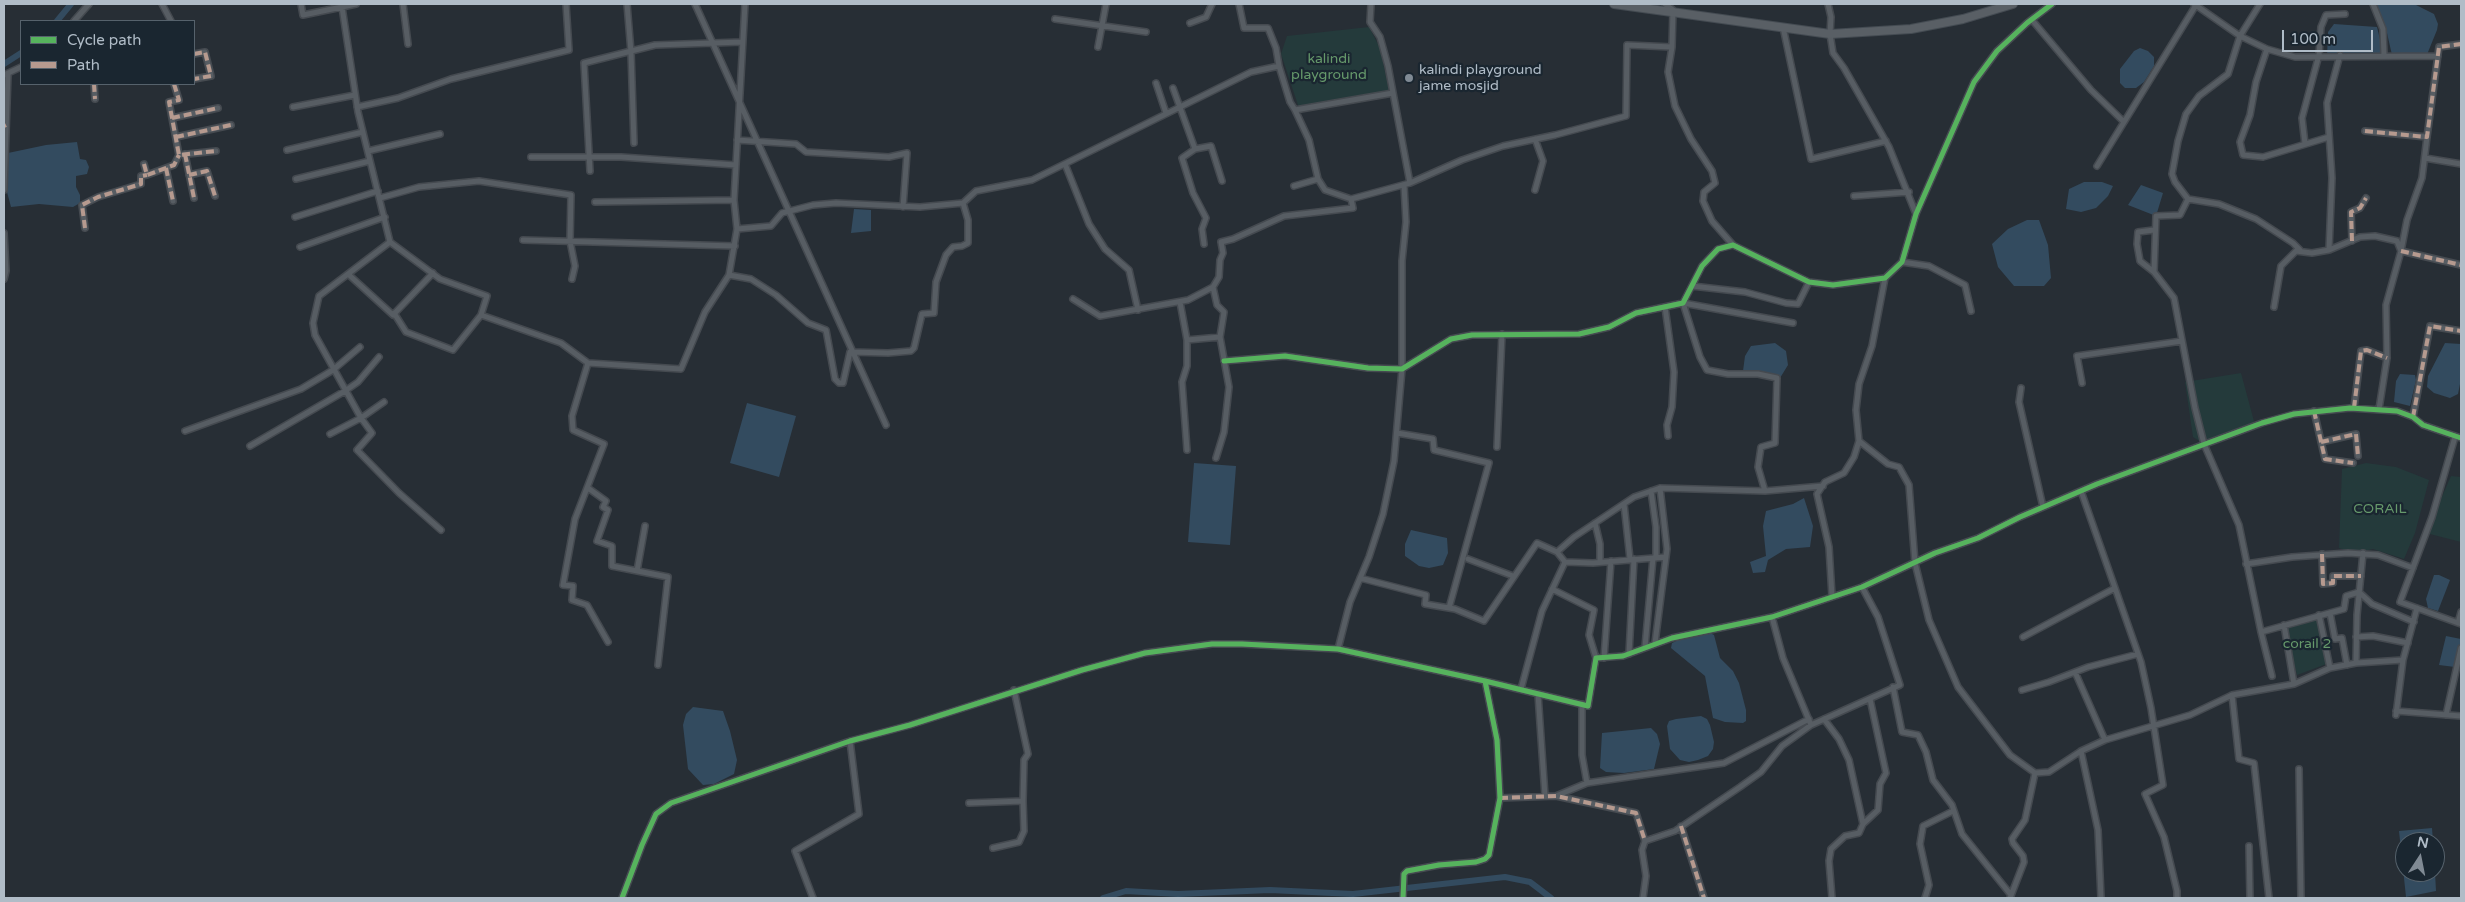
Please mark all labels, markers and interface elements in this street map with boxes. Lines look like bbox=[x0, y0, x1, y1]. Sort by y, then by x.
legend bbox=[20, 20, 195, 85]
scale bar bbox=[2285, 20, 2376, 52]
text: 100 m bbox=[2290, 30, 2336, 48]
text: Cycle path bbox=[67, 31, 141, 49]
park label: kalindi playground bbox=[1291, 51, 1367, 84]
text: Path bbox=[67, 56, 100, 74]
place label: kalindi playground jame mosjid bbox=[1419, 62, 1542, 94]
marker: kalindi playground jame mosjid bbox=[1403, 72, 1415, 84]
park label: CORAIL bbox=[2353, 501, 2407, 517]
park label: corail 2 bbox=[2283, 636, 2331, 652]
north arrow bbox=[2395, 832, 2445, 882]
text: N bbox=[2416, 833, 2430, 852]

